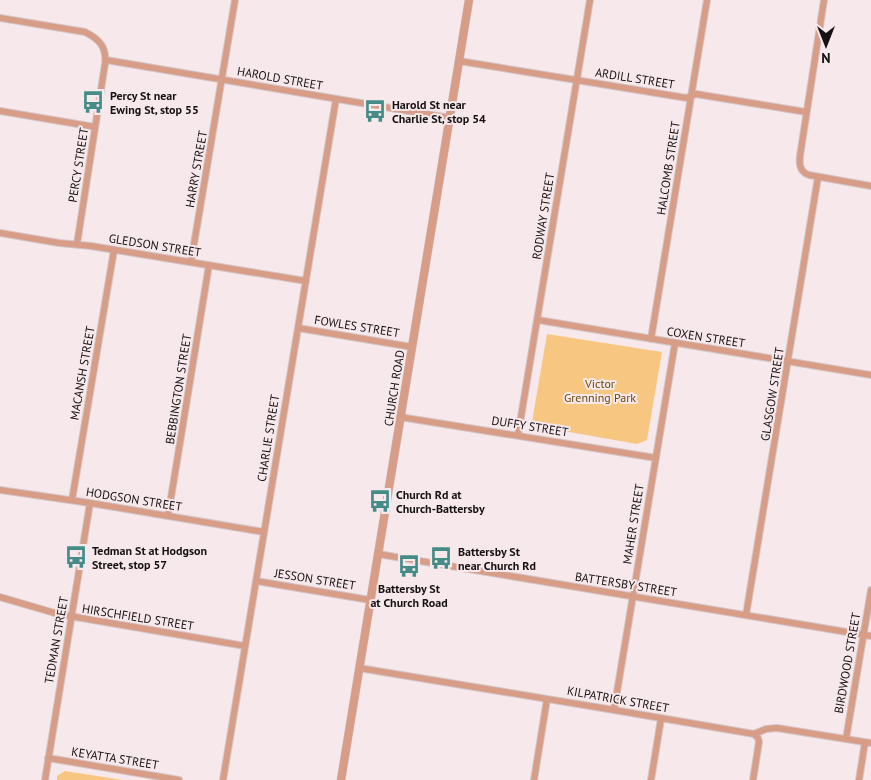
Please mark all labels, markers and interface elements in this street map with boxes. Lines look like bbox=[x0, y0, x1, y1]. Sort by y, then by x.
north arrow bbox=[801, 20, 851, 70]
text: N bbox=[821, 49, 831, 67]
street label: HAROLD STREET bbox=[236, 63, 324, 93]
street label: ARDILL STREET bbox=[594, 64, 676, 92]
place label: Percy St near Ewing St, stop 55 bbox=[110, 88, 199, 117]
bus stop icon: Percy St near Ewing St, stop 55 bbox=[80, 89, 106, 115]
place label: Harold St near Charlie St, stop 54 bbox=[392, 97, 486, 126]
bus stop icon: Harold St near Charlie St, stop 54 bbox=[362, 98, 388, 124]
street label: HALCOMB STREET bbox=[653, 120, 683, 216]
street label: PERCY STREET bbox=[65, 126, 91, 203]
street label: HARRY STREET bbox=[182, 129, 210, 209]
street label: RODWAY STREET bbox=[529, 171, 557, 260]
street label: GLEDSON STREET bbox=[108, 230, 203, 260]
street label: FOWLES STREET bbox=[313, 312, 401, 340]
street label: COXEN STREET bbox=[666, 323, 747, 351]
street label: MACANSH STREET bbox=[66, 325, 98, 421]
street label: BEBBINGTON STREET bbox=[162, 332, 194, 445]
street label: GLASGOW STREET bbox=[757, 346, 787, 442]
street label: CHURCH ROAD bbox=[381, 349, 407, 427]
park label: Victor Grenning Park bbox=[564, 376, 636, 405]
street label: CHARLIE STREET bbox=[254, 393, 282, 483]
street label: DUFFY STREET bbox=[491, 413, 570, 440]
street label: MAHER STREET bbox=[619, 482, 647, 565]
street label: HODGSON STREET bbox=[85, 484, 183, 514]
place label: Church Rd at Church-Battersby bbox=[396, 487, 485, 516]
bus stop icon: Church Rd at Church-Battersby bbox=[367, 488, 393, 514]
place label: Tedman St at Hodgson Street, stop 57 bbox=[92, 543, 207, 572]
bus stop icon: Tedman St at Hodgson Street, stop 57 bbox=[63, 544, 89, 570]
place label: Battersby St near Church Rd bbox=[458, 544, 536, 573]
bus stop icon: Battersby St near Church Rd bbox=[428, 545, 454, 571]
bus stop icon: Battersby St at Church Road bbox=[396, 553, 422, 579]
street label: JESSON STREET bbox=[272, 565, 357, 593]
street label: BATTERSBY STREET bbox=[574, 569, 678, 600]
place label: Battersby St at Church Road bbox=[370, 581, 448, 610]
street label: TEDMAN STREET bbox=[41, 595, 71, 685]
street label: HIRSCHFIELD STREET bbox=[81, 601, 195, 633]
street label: BIRDWOOD STREET bbox=[831, 611, 863, 715]
street label: KILPATRICK STREET bbox=[566, 683, 670, 715]
street label: KEYATTA STREET bbox=[70, 744, 160, 772]

